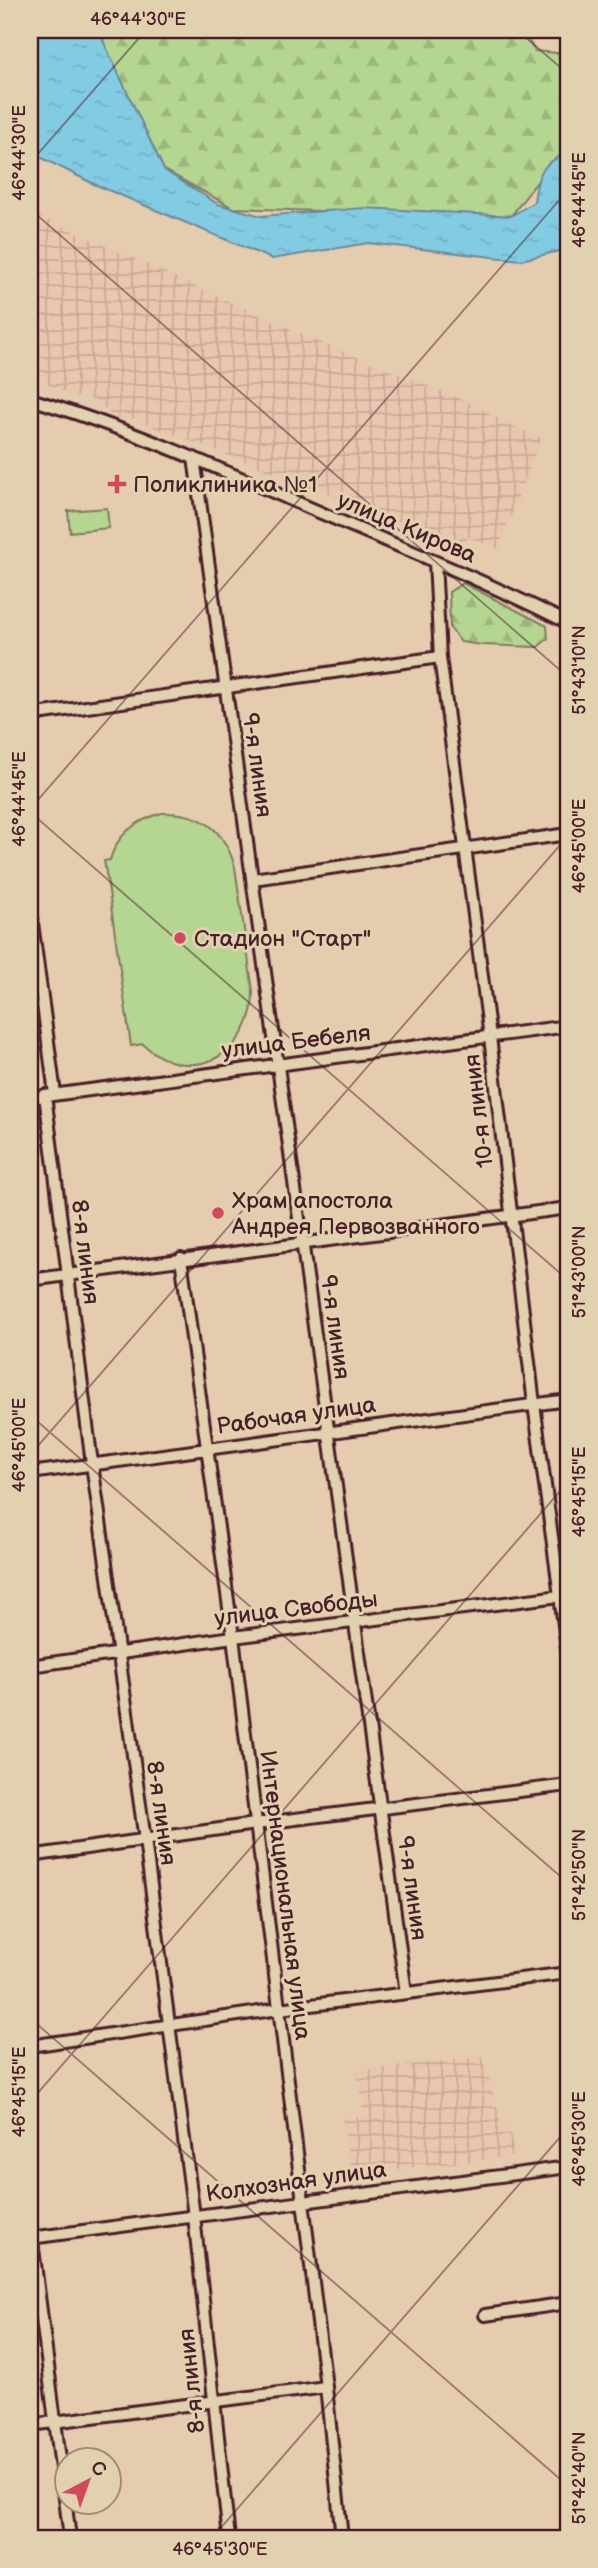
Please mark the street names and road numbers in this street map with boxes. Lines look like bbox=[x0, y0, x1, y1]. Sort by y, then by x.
street label: улица Кирова bbox=[333, 486, 481, 570]
street label: 9-я линия bbox=[236, 711, 278, 819]
street label: улица Бебеля bbox=[220, 1019, 372, 1065]
street label: 10-я линия bbox=[458, 1052, 500, 1169]
street label: 8-я линия bbox=[65, 1198, 105, 1306]
street label: 9-я линия bbox=[314, 1273, 356, 1381]
street label: Рабочая улица bbox=[215, 1391, 378, 1441]
street label: улица Свободы bbox=[213, 1585, 379, 1633]
street label: Интернациональная улица bbox=[253, 1749, 317, 2042]
street label: 8-я линия bbox=[140, 1759, 182, 1867]
street label: 9-я линия bbox=[391, 1834, 433, 1942]
street label: Колхозная улица bbox=[204, 2155, 389, 2209]
street label: 8-я линия bbox=[173, 2327, 211, 2435]

